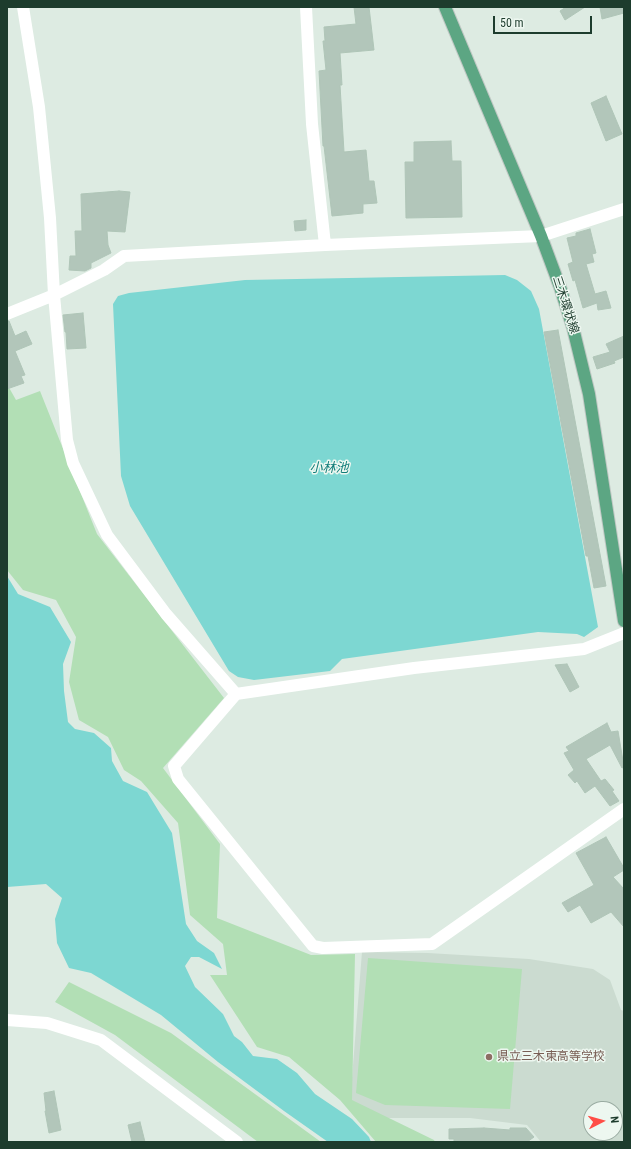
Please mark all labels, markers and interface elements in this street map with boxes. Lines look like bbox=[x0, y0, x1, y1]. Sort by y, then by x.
scale bar bbox=[495, 8, 594, 34]
text: 50 m bbox=[500, 16, 524, 30]
street label: 三木環状線 bbox=[549, 274, 581, 336]
water label: 小林池 bbox=[310, 461, 348, 477]
place label: 県立三木東高等学校 bbox=[497, 1050, 605, 1064]
marker: 県立三木東高等学校 bbox=[484, 1052, 494, 1062]
north arrow bbox=[583, 1101, 623, 1141]
text: N bbox=[608, 1116, 621, 1124]

